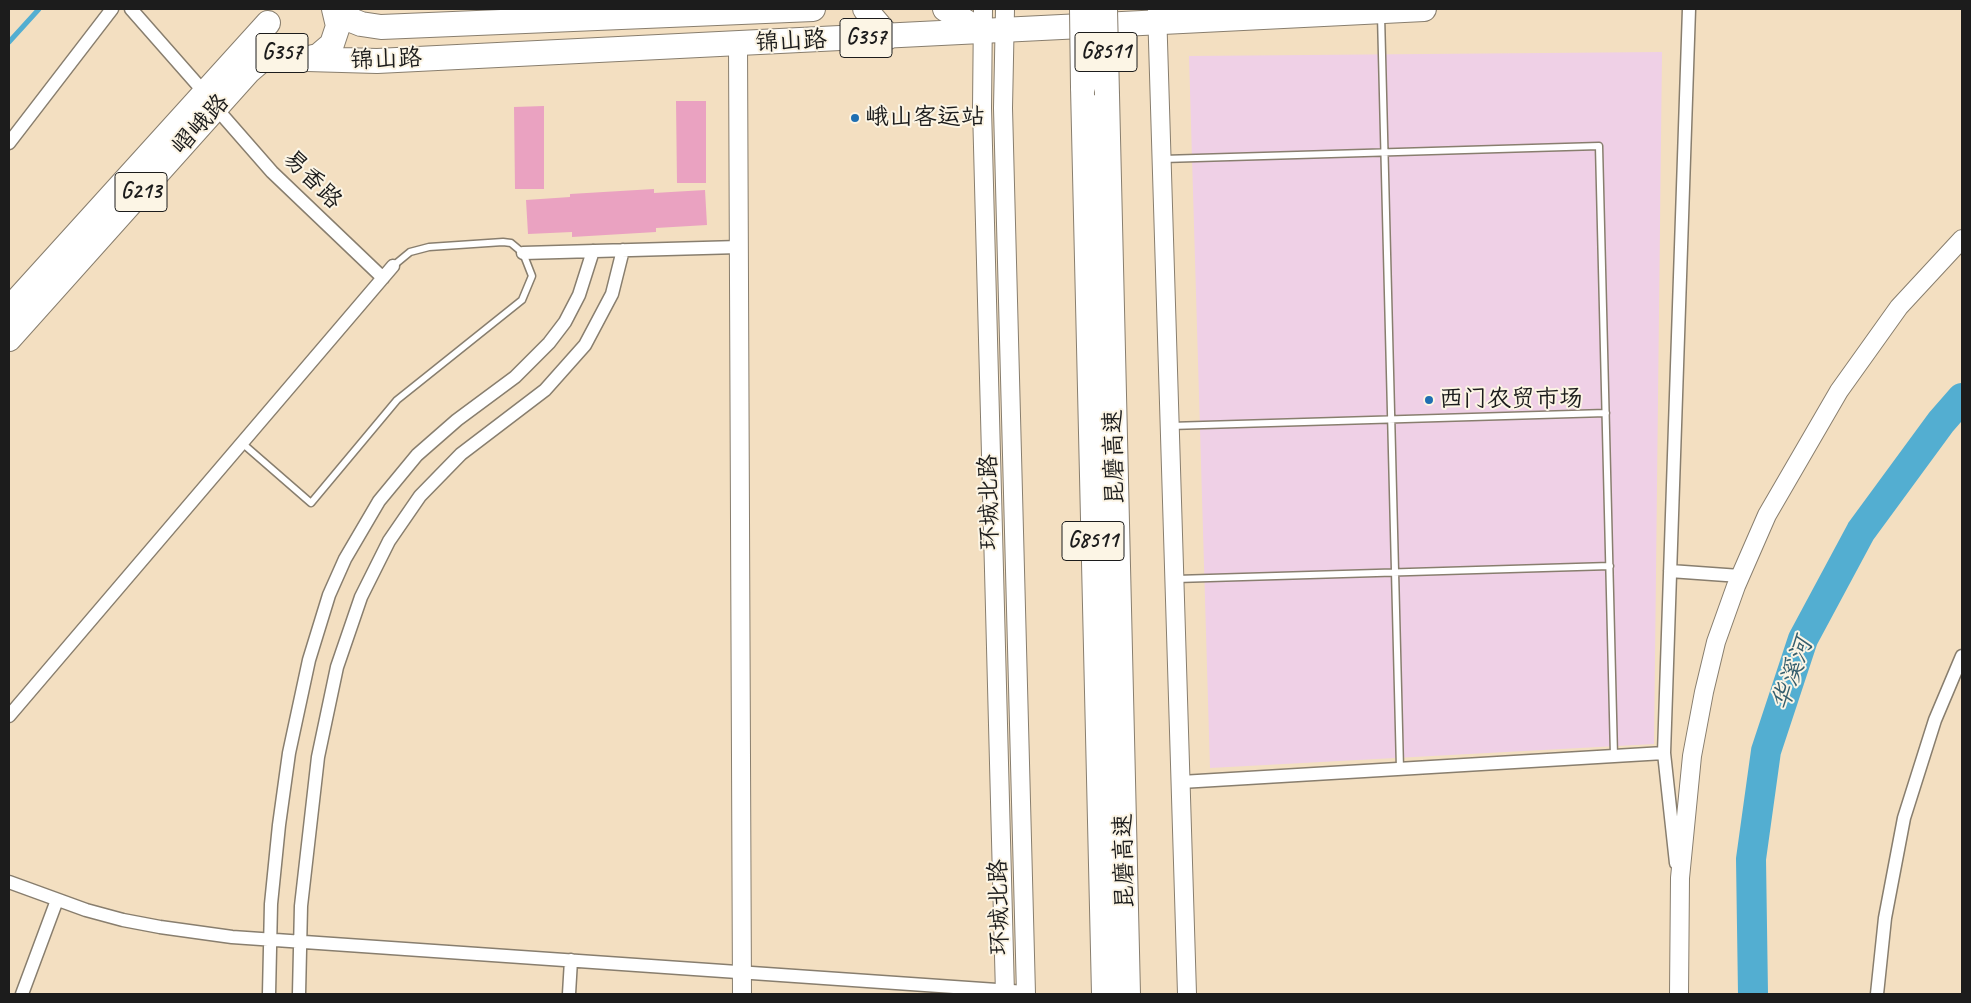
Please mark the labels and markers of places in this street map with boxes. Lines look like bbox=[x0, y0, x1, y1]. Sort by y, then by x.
place label: 峨山客运站 bbox=[865, 104, 985, 132]
marker: 峨山客运站 bbox=[849, 112, 861, 124]
place label: 西门农贸市场 bbox=[1439, 386, 1583, 414]
marker: 西门农贸市场 bbox=[1423, 394, 1435, 406]

